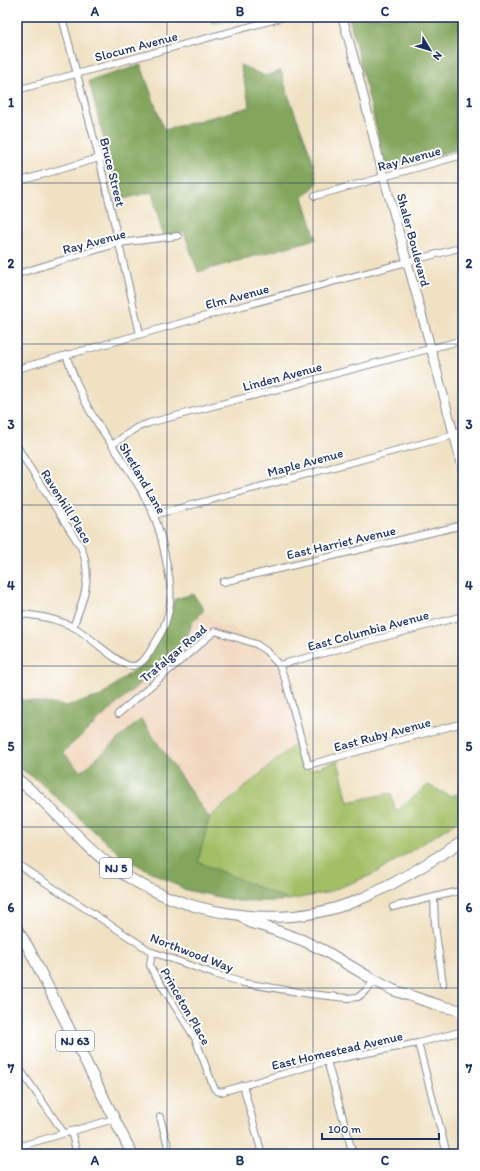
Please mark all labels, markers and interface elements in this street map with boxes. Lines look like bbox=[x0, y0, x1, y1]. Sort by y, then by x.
text: A bbox=[90, 4, 100, 19]
text: B bbox=[236, 4, 245, 19]
text: C bbox=[381, 4, 390, 19]
street label: Slocum Avenue bbox=[93, 28, 179, 65]
north arrow bbox=[410, 30, 450, 70]
text: N bbox=[430, 49, 445, 63]
text: 1 bbox=[8, 95, 14, 110]
text: 1 bbox=[466, 95, 472, 110]
street label: Bruce Street bbox=[97, 136, 128, 208]
street label: Ray Avenue bbox=[376, 143, 442, 174]
street label: Shaler Boulevard bbox=[394, 192, 433, 289]
street label: Ray Avenue bbox=[61, 226, 127, 257]
text: 2 bbox=[8, 256, 15, 271]
text: 2 bbox=[466, 256, 473, 271]
street label: Elm Avenue bbox=[204, 281, 271, 312]
street label: Linden Avenue bbox=[241, 359, 323, 394]
text: 3 bbox=[7, 417, 15, 432]
text: 3 bbox=[465, 417, 473, 432]
street label: Shetland Lane bbox=[116, 440, 169, 516]
street label: Maple Avenue bbox=[266, 445, 345, 480]
street label: Ravenhill Place bbox=[38, 467, 95, 546]
street label: East Harriet Avenue bbox=[285, 523, 397, 562]
text: 4 bbox=[7, 578, 15, 593]
text: 4 bbox=[465, 578, 473, 593]
street label: East Columbia Avenue bbox=[306, 607, 430, 654]
street label: Trafalgar Road bbox=[137, 621, 210, 686]
street label: East Ruby Avenue bbox=[332, 714, 432, 755]
text: 5 bbox=[8, 739, 15, 754]
text: 5 bbox=[466, 739, 473, 754]
road number: NJ 5 bbox=[100, 858, 132, 878]
text: 6 bbox=[8, 900, 15, 915]
text: 6 bbox=[466, 900, 473, 915]
street label: Northwood Way bbox=[148, 930, 236, 975]
street label: Princeton Place bbox=[157, 965, 214, 1048]
street label: East Homestead Avenue bbox=[270, 1028, 404, 1073]
road number: NJ 63 bbox=[56, 1031, 94, 1051]
text: 7 bbox=[7, 1061, 15, 1076]
text: 7 bbox=[465, 1061, 473, 1076]
scale bar bbox=[322, 1115, 439, 1141]
text: 100 m bbox=[328, 1122, 361, 1136]
text: A bbox=[90, 1153, 100, 1168]
text: B bbox=[236, 1153, 245, 1168]
text: C bbox=[381, 1153, 390, 1168]

